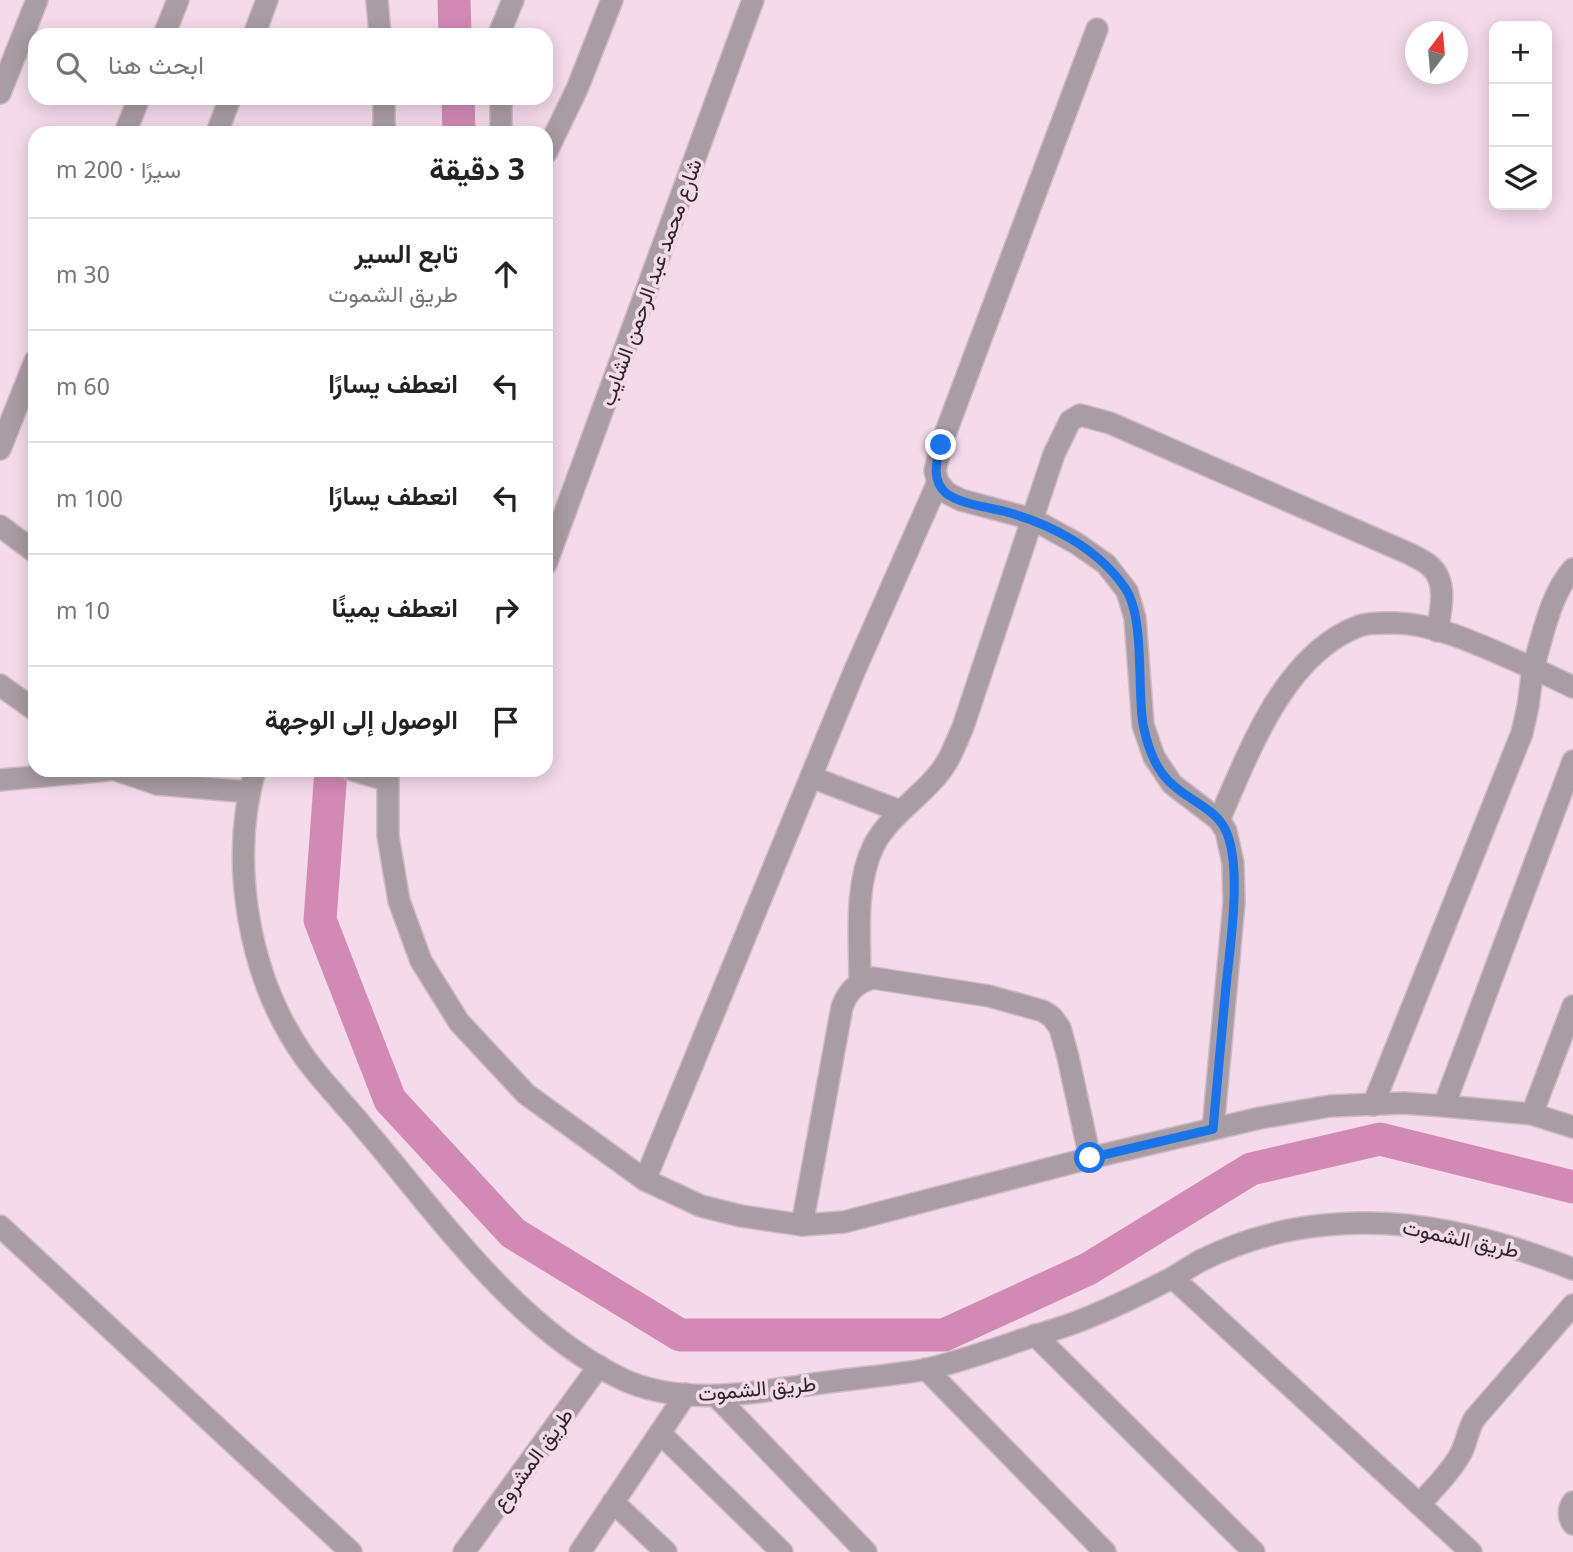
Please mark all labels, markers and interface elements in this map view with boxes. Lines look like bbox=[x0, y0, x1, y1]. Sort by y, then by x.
north arrow bbox=[1405, 21, 1468, 84]
map controls bbox=[1489, 21, 1552, 210]
button: + bbox=[1489, 21, 1552, 84]
search box bbox=[28, 28, 553, 105]
text: ابحث هنا bbox=[108, 46, 204, 82]
icon: search bbox=[52, 48, 90, 86]
button: − bbox=[1489, 84, 1552, 147]
button: layers bbox=[1489, 147, 1552, 210]
text: 3 دقيقة bbox=[429, 148, 525, 189]
text: سيرًا · 200 m bbox=[56, 153, 181, 185]
street label: شارع محمد عبد الرحمن الشايب bbox=[592, 155, 709, 410]
text: تابع السير bbox=[354, 235, 458, 271]
icon: ahead bbox=[487, 255, 525, 293]
text: 30 m bbox=[56, 258, 110, 290]
text: طريق الشموت bbox=[328, 277, 458, 309]
text: انعطف يسارًا bbox=[328, 365, 458, 401]
icon: left bbox=[487, 367, 525, 405]
text: 60 m bbox=[56, 370, 110, 402]
route end bbox=[925, 429, 956, 460]
text: انعطف يسارًا bbox=[328, 477, 458, 513]
icon: left bbox=[487, 479, 525, 517]
text: 100 m bbox=[56, 482, 123, 514]
text: انعطف يمينًا bbox=[331, 589, 458, 625]
icon: right bbox=[487, 591, 525, 629]
text: 10 m bbox=[56, 594, 110, 626]
text: الوصول إلى الوجهة bbox=[265, 701, 458, 737]
icon: arrive bbox=[487, 703, 525, 741]
route start bbox=[1074, 1142, 1105, 1173]
street label: طريق الشموت bbox=[1400, 1212, 1522, 1264]
street label: طريق الشموت bbox=[697, 1369, 817, 1407]
street label: طريق المشروع bbox=[485, 1402, 580, 1517]

